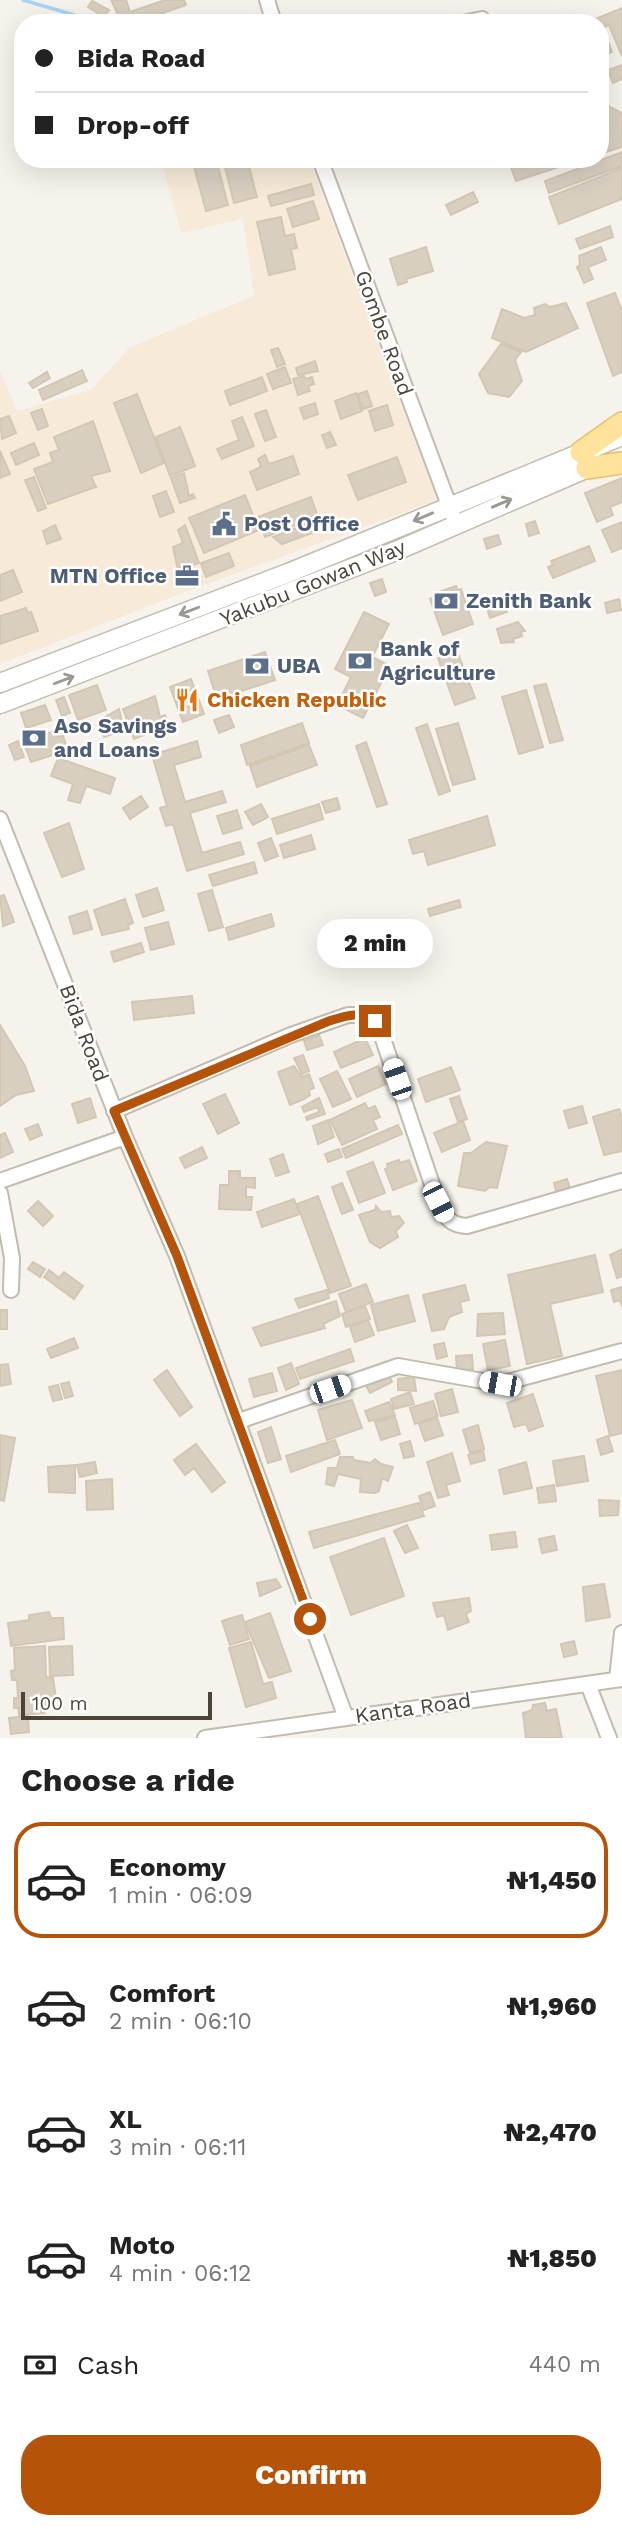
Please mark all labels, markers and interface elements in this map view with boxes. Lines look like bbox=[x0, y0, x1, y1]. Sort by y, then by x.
text: Bida Road bbox=[77, 43, 205, 73]
text: Drop-off bbox=[77, 110, 189, 140]
street label: Gombe Road bbox=[350, 267, 419, 399]
one-way arrow bbox=[490, 496, 512, 509]
public building icon: Post Office bbox=[210, 510, 238, 538]
place label: Post Office bbox=[244, 511, 359, 536]
one-way arrow bbox=[412, 511, 434, 524]
street label: Yakubu Gowan Way bbox=[216, 534, 409, 631]
office icon: MTN Office bbox=[173, 562, 201, 590]
place label: MTN Office bbox=[50, 563, 167, 588]
bank icon: Zenith Bank bbox=[432, 587, 460, 615]
place label: Zenith Bank bbox=[466, 588, 592, 613]
one-way arrow bbox=[179, 606, 200, 619]
place label: Bank of Agriculture bbox=[380, 636, 496, 685]
bank icon: Bank of Agriculture bbox=[346, 647, 374, 675]
bank icon: UBA bbox=[243, 652, 271, 680]
place label: UBA bbox=[277, 653, 321, 678]
one-way arrow bbox=[52, 672, 74, 685]
restaurant icon: Chicken Republic bbox=[173, 686, 201, 714]
place label: Chicken Republic bbox=[207, 687, 387, 712]
place label: Aso Savings and Loans bbox=[54, 713, 177, 762]
bank icon: Aso Savings and Loans bbox=[20, 724, 48, 752]
callout: 2 min bbox=[317, 920, 433, 968]
text: 2 min bbox=[344, 930, 406, 957]
street label: Bida Road bbox=[54, 981, 114, 1085]
route end bbox=[359, 1005, 391, 1037]
car bbox=[381, 1056, 414, 1102]
car bbox=[420, 1179, 457, 1225]
car bbox=[478, 1370, 523, 1398]
car bbox=[307, 1372, 354, 1406]
route start bbox=[294, 1603, 326, 1635]
street label: Kanta Road bbox=[353, 1687, 473, 1728]
scale bar bbox=[21, 1689, 212, 1721]
text: 100 m bbox=[32, 1692, 88, 1715]
text: Choose a ride bbox=[21, 1761, 235, 1799]
icon: car bbox=[25, 1849, 88, 1912]
text: Economy bbox=[109, 1852, 226, 1882]
text: ₦1,450 bbox=[506, 1865, 597, 1895]
text: 1 min · 06:09 bbox=[109, 1882, 253, 1909]
icon: car bbox=[25, 1975, 88, 2038]
text: Comfort bbox=[109, 1978, 215, 2008]
text: ₦1,960 bbox=[506, 1991, 597, 2021]
text: 2 min · 06:10 bbox=[109, 2008, 252, 2035]
icon: car bbox=[25, 2101, 88, 2164]
text: XL bbox=[109, 2104, 142, 2134]
text: ₦2,470 bbox=[503, 2117, 597, 2147]
text: 3 min · 06:11 bbox=[109, 2134, 246, 2161]
icon: car bbox=[25, 2227, 88, 2290]
text: Moto bbox=[109, 2230, 175, 2260]
text: ₦1,850 bbox=[507, 2243, 597, 2273]
text: 4 min · 06:12 bbox=[109, 2260, 252, 2287]
icon: cash bbox=[21, 2346, 59, 2384]
text: Cash bbox=[77, 2350, 139, 2380]
text: 440 m bbox=[529, 2351, 601, 2378]
button: Confirm bbox=[21, 2435, 601, 2515]

